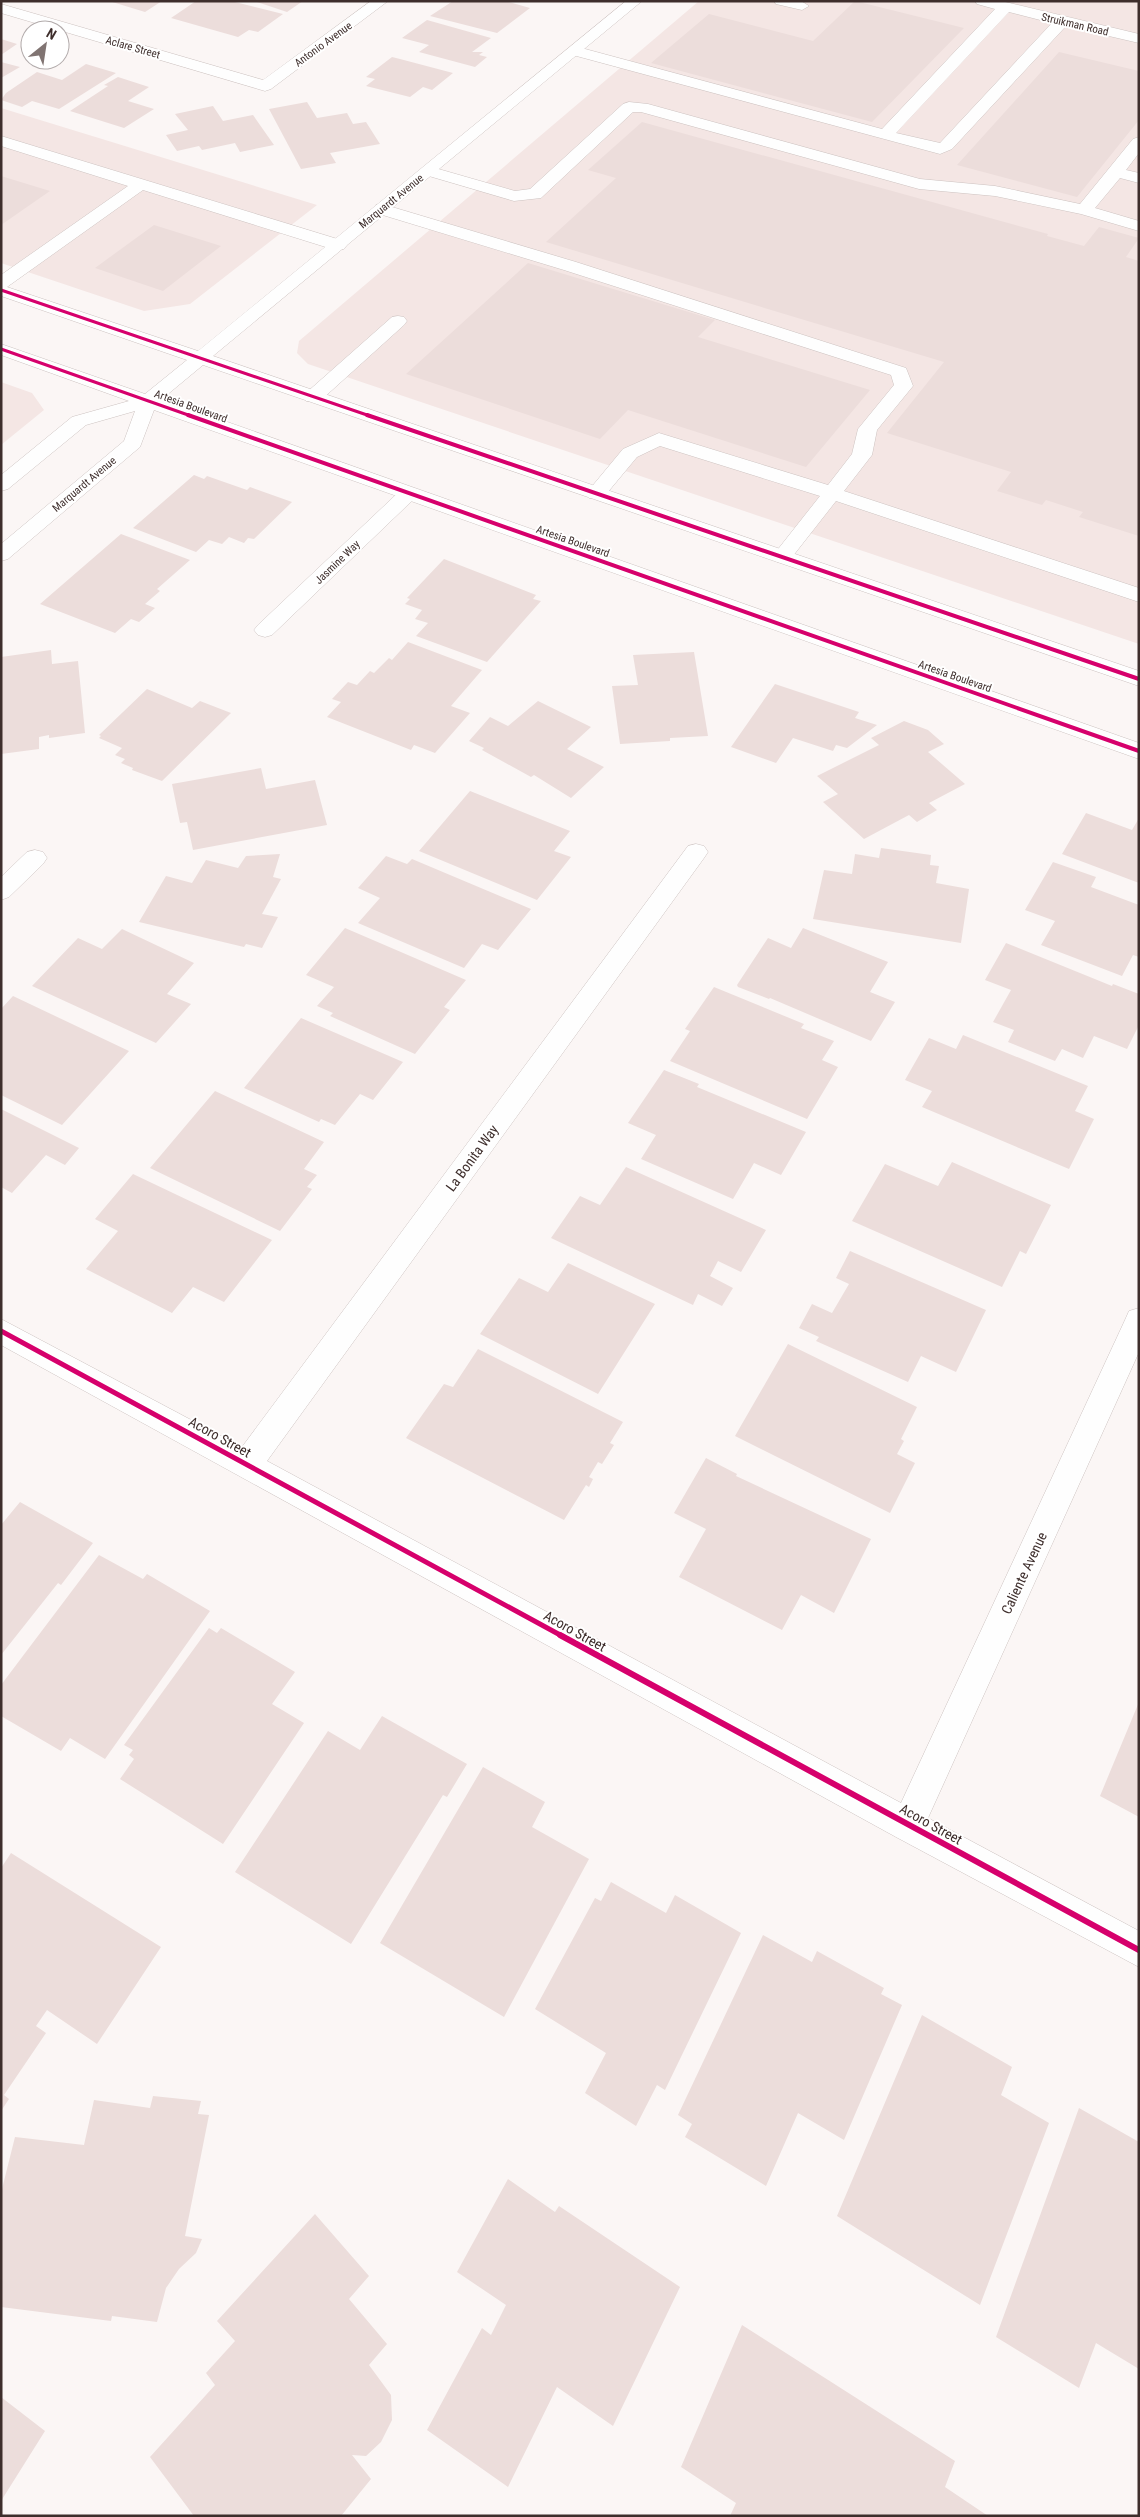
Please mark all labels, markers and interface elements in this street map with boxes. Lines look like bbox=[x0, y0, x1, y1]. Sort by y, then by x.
street label: Struikman Road bbox=[1040, 10, 1110, 39]
street label: Antonio Avenue bbox=[292, 19, 355, 70]
north arrow bbox=[20, 20, 70, 70]
text: N bbox=[44, 25, 59, 43]
street label: Aclare Street bbox=[104, 34, 162, 61]
street label: Marquardt Avenue bbox=[356, 171, 426, 231]
street label: Artesia Boulevard bbox=[153, 387, 229, 426]
street label: Marquardt Avenue bbox=[50, 454, 119, 515]
street label: Artesia Boulevard bbox=[534, 523, 611, 560]
street label: Jasmine Way bbox=[312, 537, 363, 587]
street label: Artesia Boulevard bbox=[916, 658, 993, 695]
street label: La Bonita Way bbox=[443, 1122, 502, 1194]
street label: Acoro Street bbox=[186, 1413, 254, 1461]
street label: Caliente Avenue bbox=[998, 1529, 1050, 1617]
street label: Acoro Street bbox=[541, 1607, 609, 1655]
street label: Acoro Street bbox=[897, 1800, 965, 1848]

